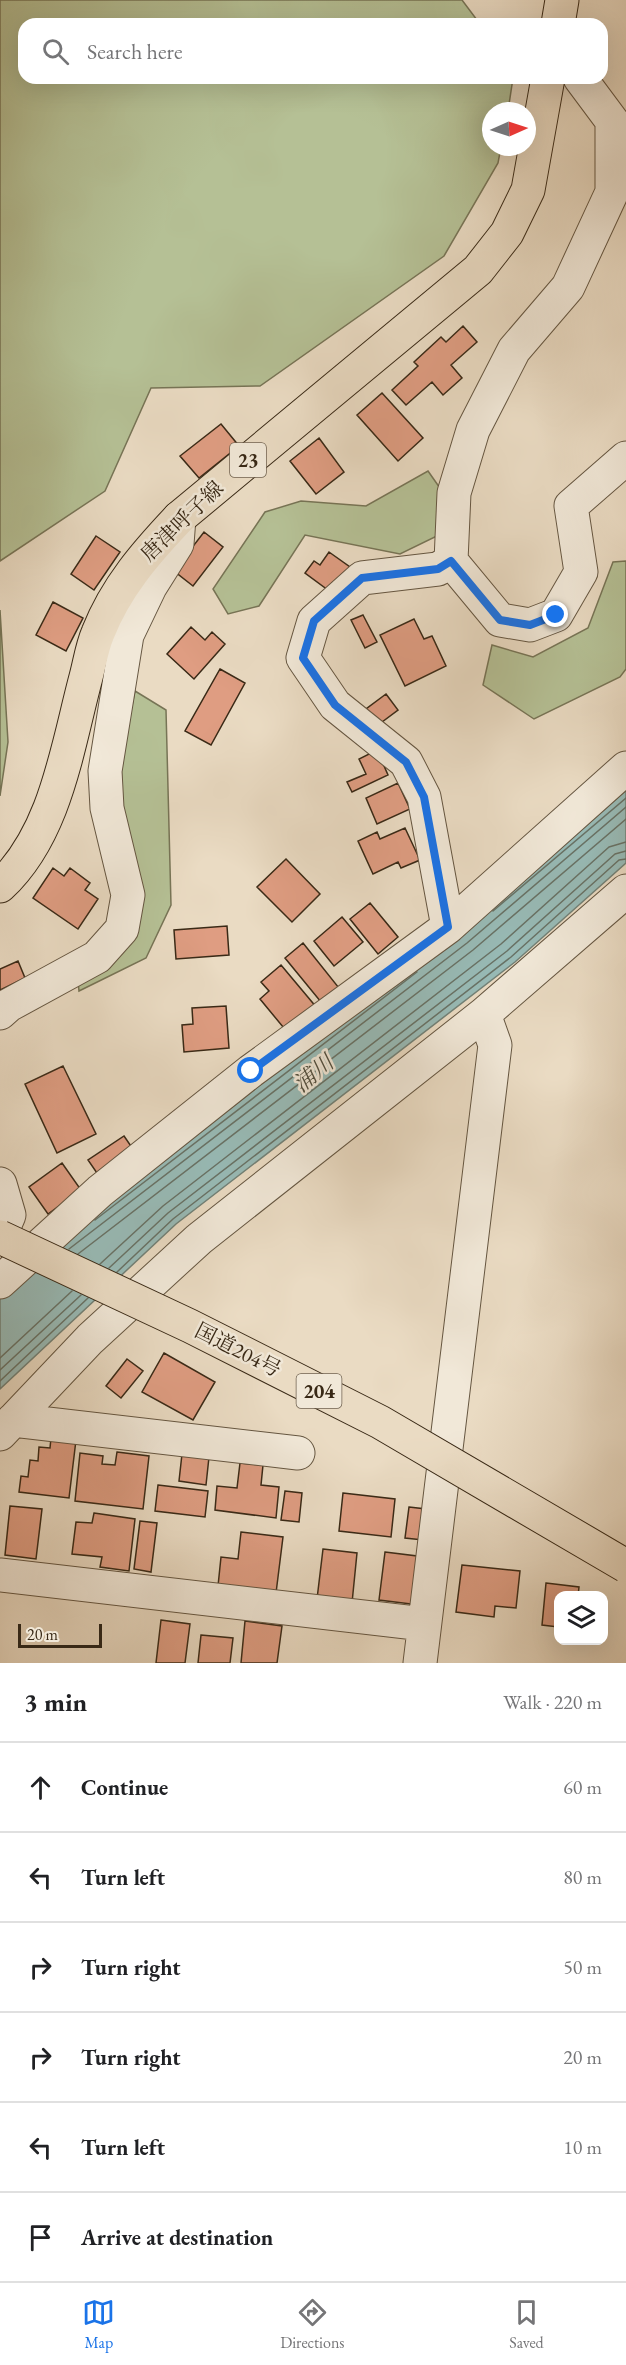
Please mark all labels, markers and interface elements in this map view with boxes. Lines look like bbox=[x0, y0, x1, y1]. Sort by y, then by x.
search box bbox=[18, 18, 608, 84]
icon: search bbox=[39, 35, 72, 68]
text: Search here bbox=[87, 37, 182, 66]
north arrow bbox=[482, 102, 536, 156]
road number: 23 bbox=[230, 443, 266, 477]
street label: 唐津呼子線 bbox=[135, 474, 229, 567]
route end bbox=[542, 601, 568, 627]
water label: 浦川 bbox=[287, 1047, 341, 1099]
route start bbox=[237, 1057, 263, 1083]
street label: 国道204号 bbox=[191, 1316, 286, 1383]
road number: 204 bbox=[296, 1374, 342, 1408]
map controls bbox=[554, 1591, 608, 1645]
button: layers bbox=[554, 1591, 608, 1645]
scale bar bbox=[18, 1621, 102, 1648]
text: 20 m bbox=[27, 1624, 58, 1645]
text: 3 min bbox=[24, 1685, 87, 1719]
text: Walk · 220 m bbox=[503, 1689, 602, 1715]
icon: ahead bbox=[24, 1771, 57, 1804]
text: Continue bbox=[81, 1773, 168, 1802]
text: 60 m bbox=[563, 1774, 602, 1800]
icon: left bbox=[24, 1861, 57, 1894]
text: Turn left bbox=[81, 1863, 165, 1892]
text: 80 m bbox=[563, 1864, 602, 1890]
icon: right bbox=[24, 1951, 57, 1984]
text: Turn right bbox=[81, 1953, 180, 1982]
text: 50 m bbox=[563, 1954, 602, 1980]
icon: right bbox=[24, 2041, 57, 2074]
text: Turn right bbox=[81, 2043, 180, 2072]
text: 20 m bbox=[563, 2044, 602, 2070]
icon: left bbox=[24, 2131, 57, 2164]
text: Turn left bbox=[81, 2133, 165, 2162]
text: 10 m bbox=[563, 2134, 602, 2160]
icon: arrive bbox=[24, 2221, 57, 2254]
text: Arrive at destination bbox=[81, 2223, 273, 2252]
tab: Map bbox=[82, 2296, 115, 2353]
tab: Directions bbox=[280, 2296, 345, 2353]
tab: Saved bbox=[509, 2296, 544, 2353]

